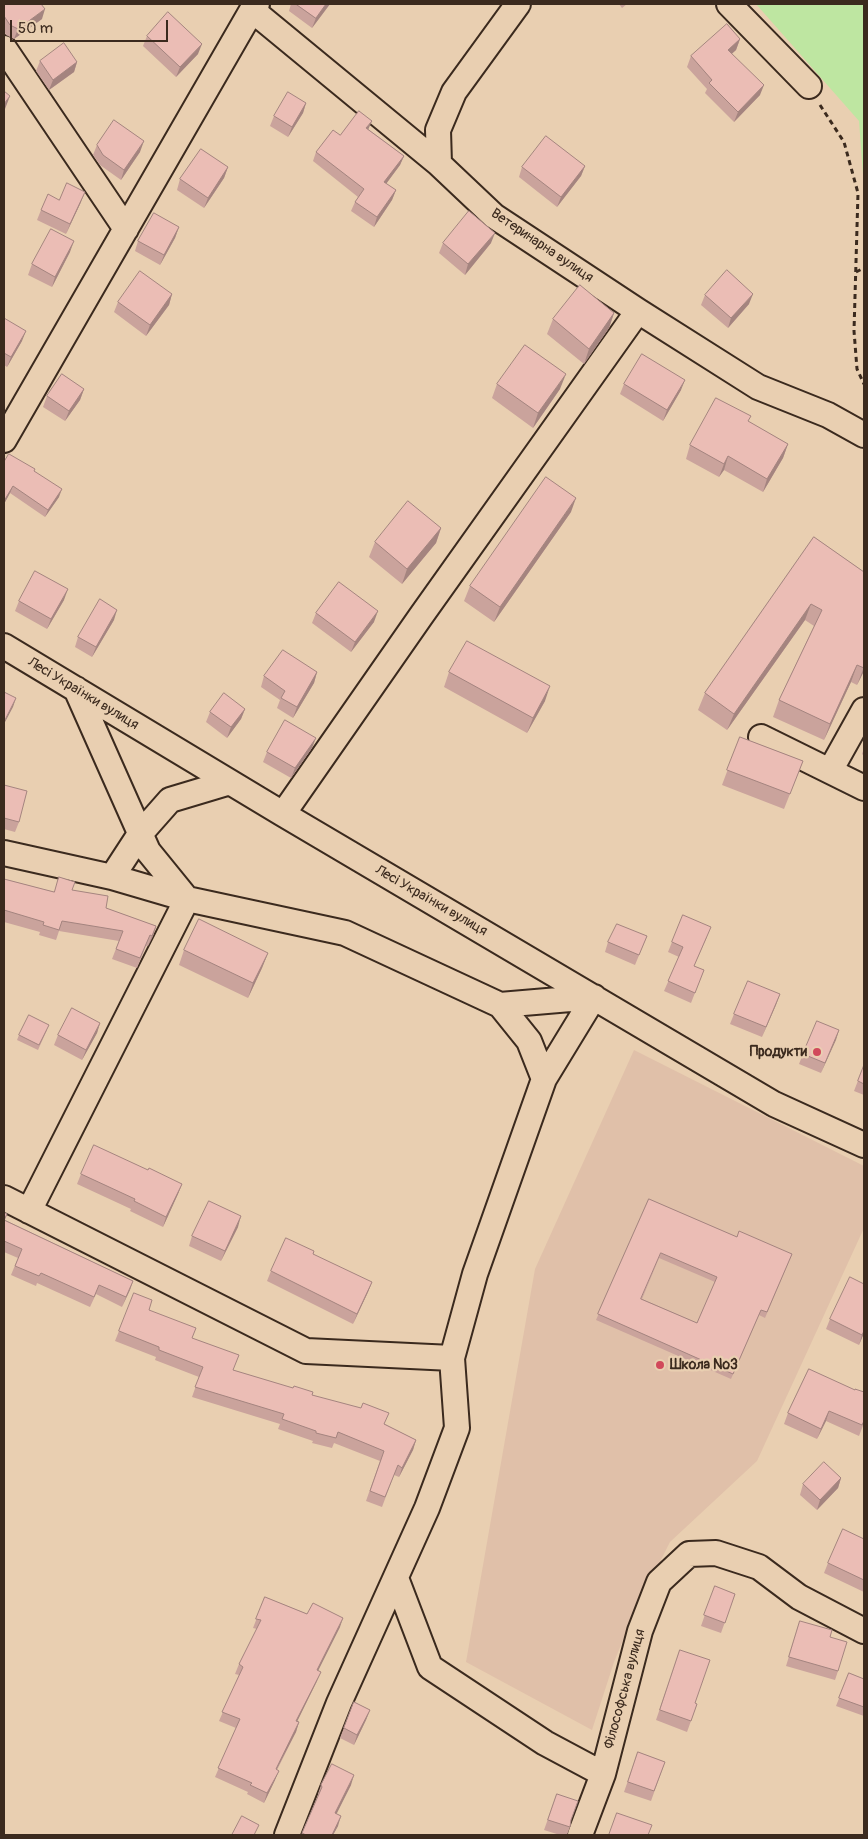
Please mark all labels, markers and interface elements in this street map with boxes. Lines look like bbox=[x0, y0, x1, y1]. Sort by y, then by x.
scale bar bbox=[12, 10, 170, 42]
text: 50 m bbox=[18, 19, 53, 38]
street label: Ветеринарна вулиця bbox=[488, 205, 596, 287]
street label: Лесі Українки вулиця bbox=[24, 654, 142, 734]
street label: Лесі Українки вулиця bbox=[372, 862, 490, 940]
place label: Продукти bbox=[750, 1044, 807, 1060]
marker: Продукти bbox=[811, 1046, 823, 1058]
place label: Школа №3 bbox=[670, 1357, 738, 1373]
marker: Школа №3 bbox=[654, 1359, 666, 1371]
street label: Філософська вулиця bbox=[601, 1627, 649, 1751]

